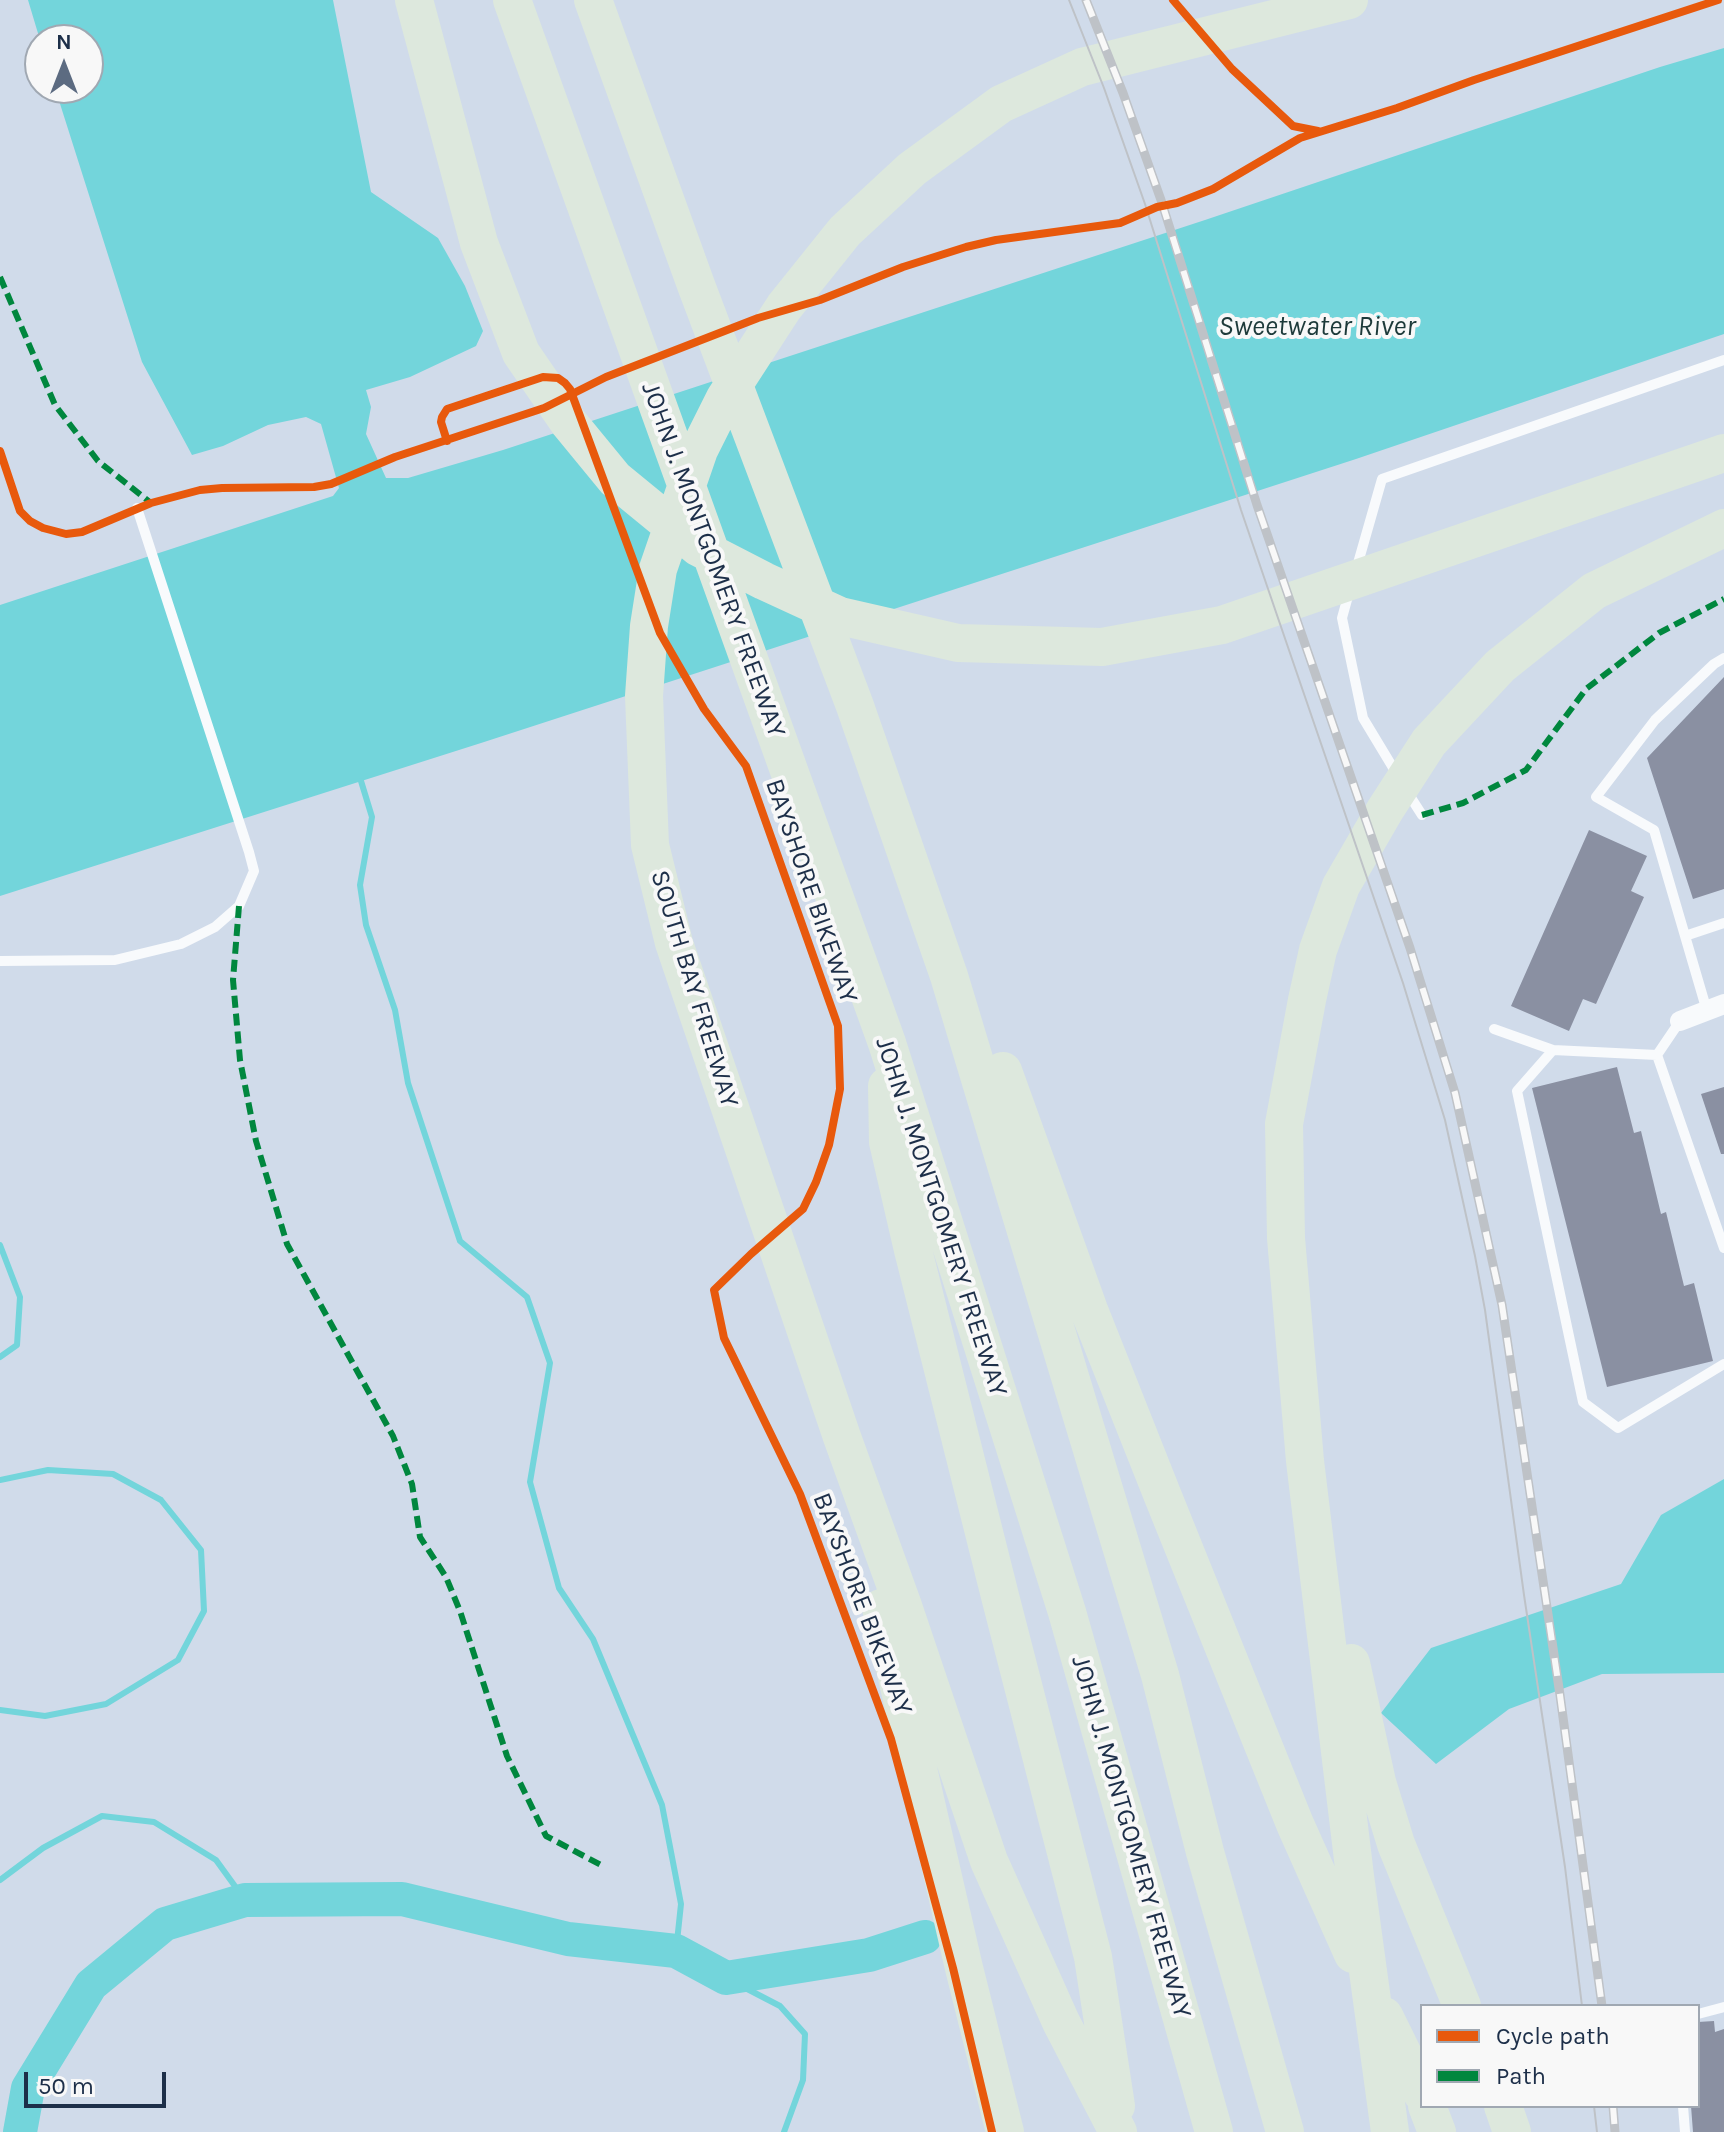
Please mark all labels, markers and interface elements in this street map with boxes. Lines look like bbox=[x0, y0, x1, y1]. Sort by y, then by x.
north arrow bbox=[24, 24, 104, 104]
text: N bbox=[56, 29, 72, 55]
water label: Sweetwater River bbox=[1218, 310, 1416, 344]
street label: JOHN J. MONTGOMERY FREEWAY bbox=[634, 378, 792, 742]
street label: BAYSHORE BIKEWAY bbox=[758, 775, 864, 1007]
street label: SOUTH BAY FREEWAY bbox=[643, 867, 745, 1111]
street label: JOHN J. MONTGOMERY FREEWAY bbox=[868, 1033, 1014, 1401]
street label: BAYSHORE BIKEWAY bbox=[805, 1489, 919, 1719]
street label: JOHN J. MONTGOMERY FREEWAY bbox=[1064, 1652, 1198, 2022]
legend bbox=[1420, 2004, 1700, 2108]
text: Cycle path bbox=[1496, 2022, 1610, 2050]
scale bar bbox=[28, 2056, 170, 2106]
text: Path bbox=[1496, 2062, 1546, 2090]
text: 50 m bbox=[38, 2072, 94, 2100]

